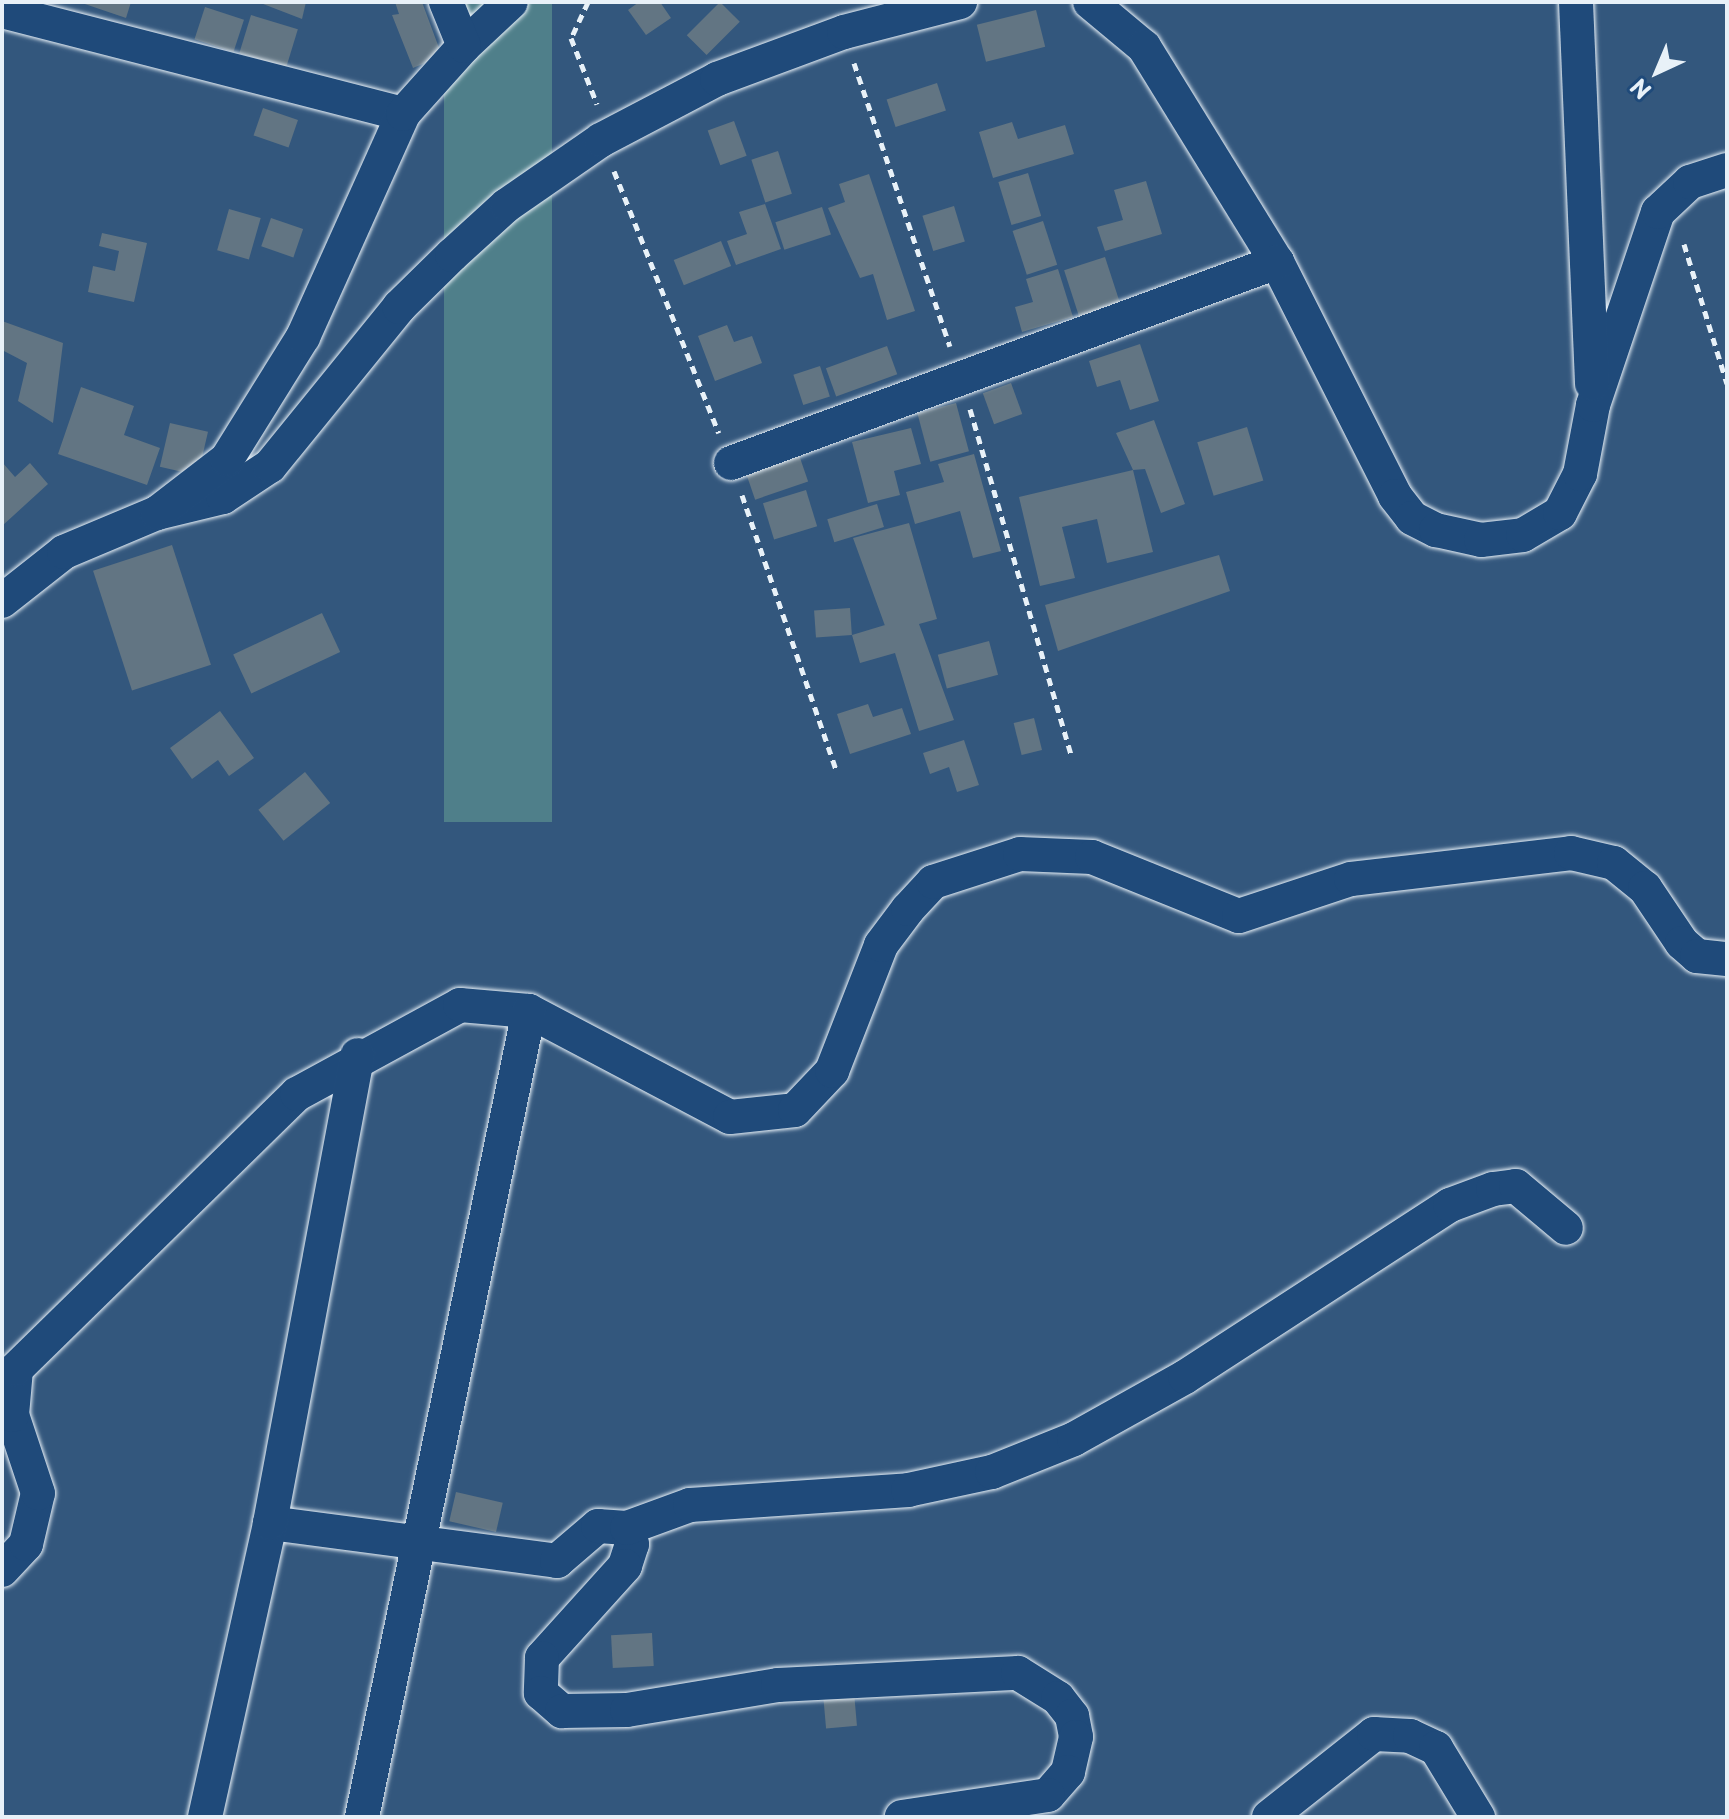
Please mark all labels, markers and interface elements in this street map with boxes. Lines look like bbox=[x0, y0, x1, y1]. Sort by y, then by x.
north arrow bbox=[1617, 32, 1697, 112]
text: N bbox=[1622, 72, 1658, 108]

